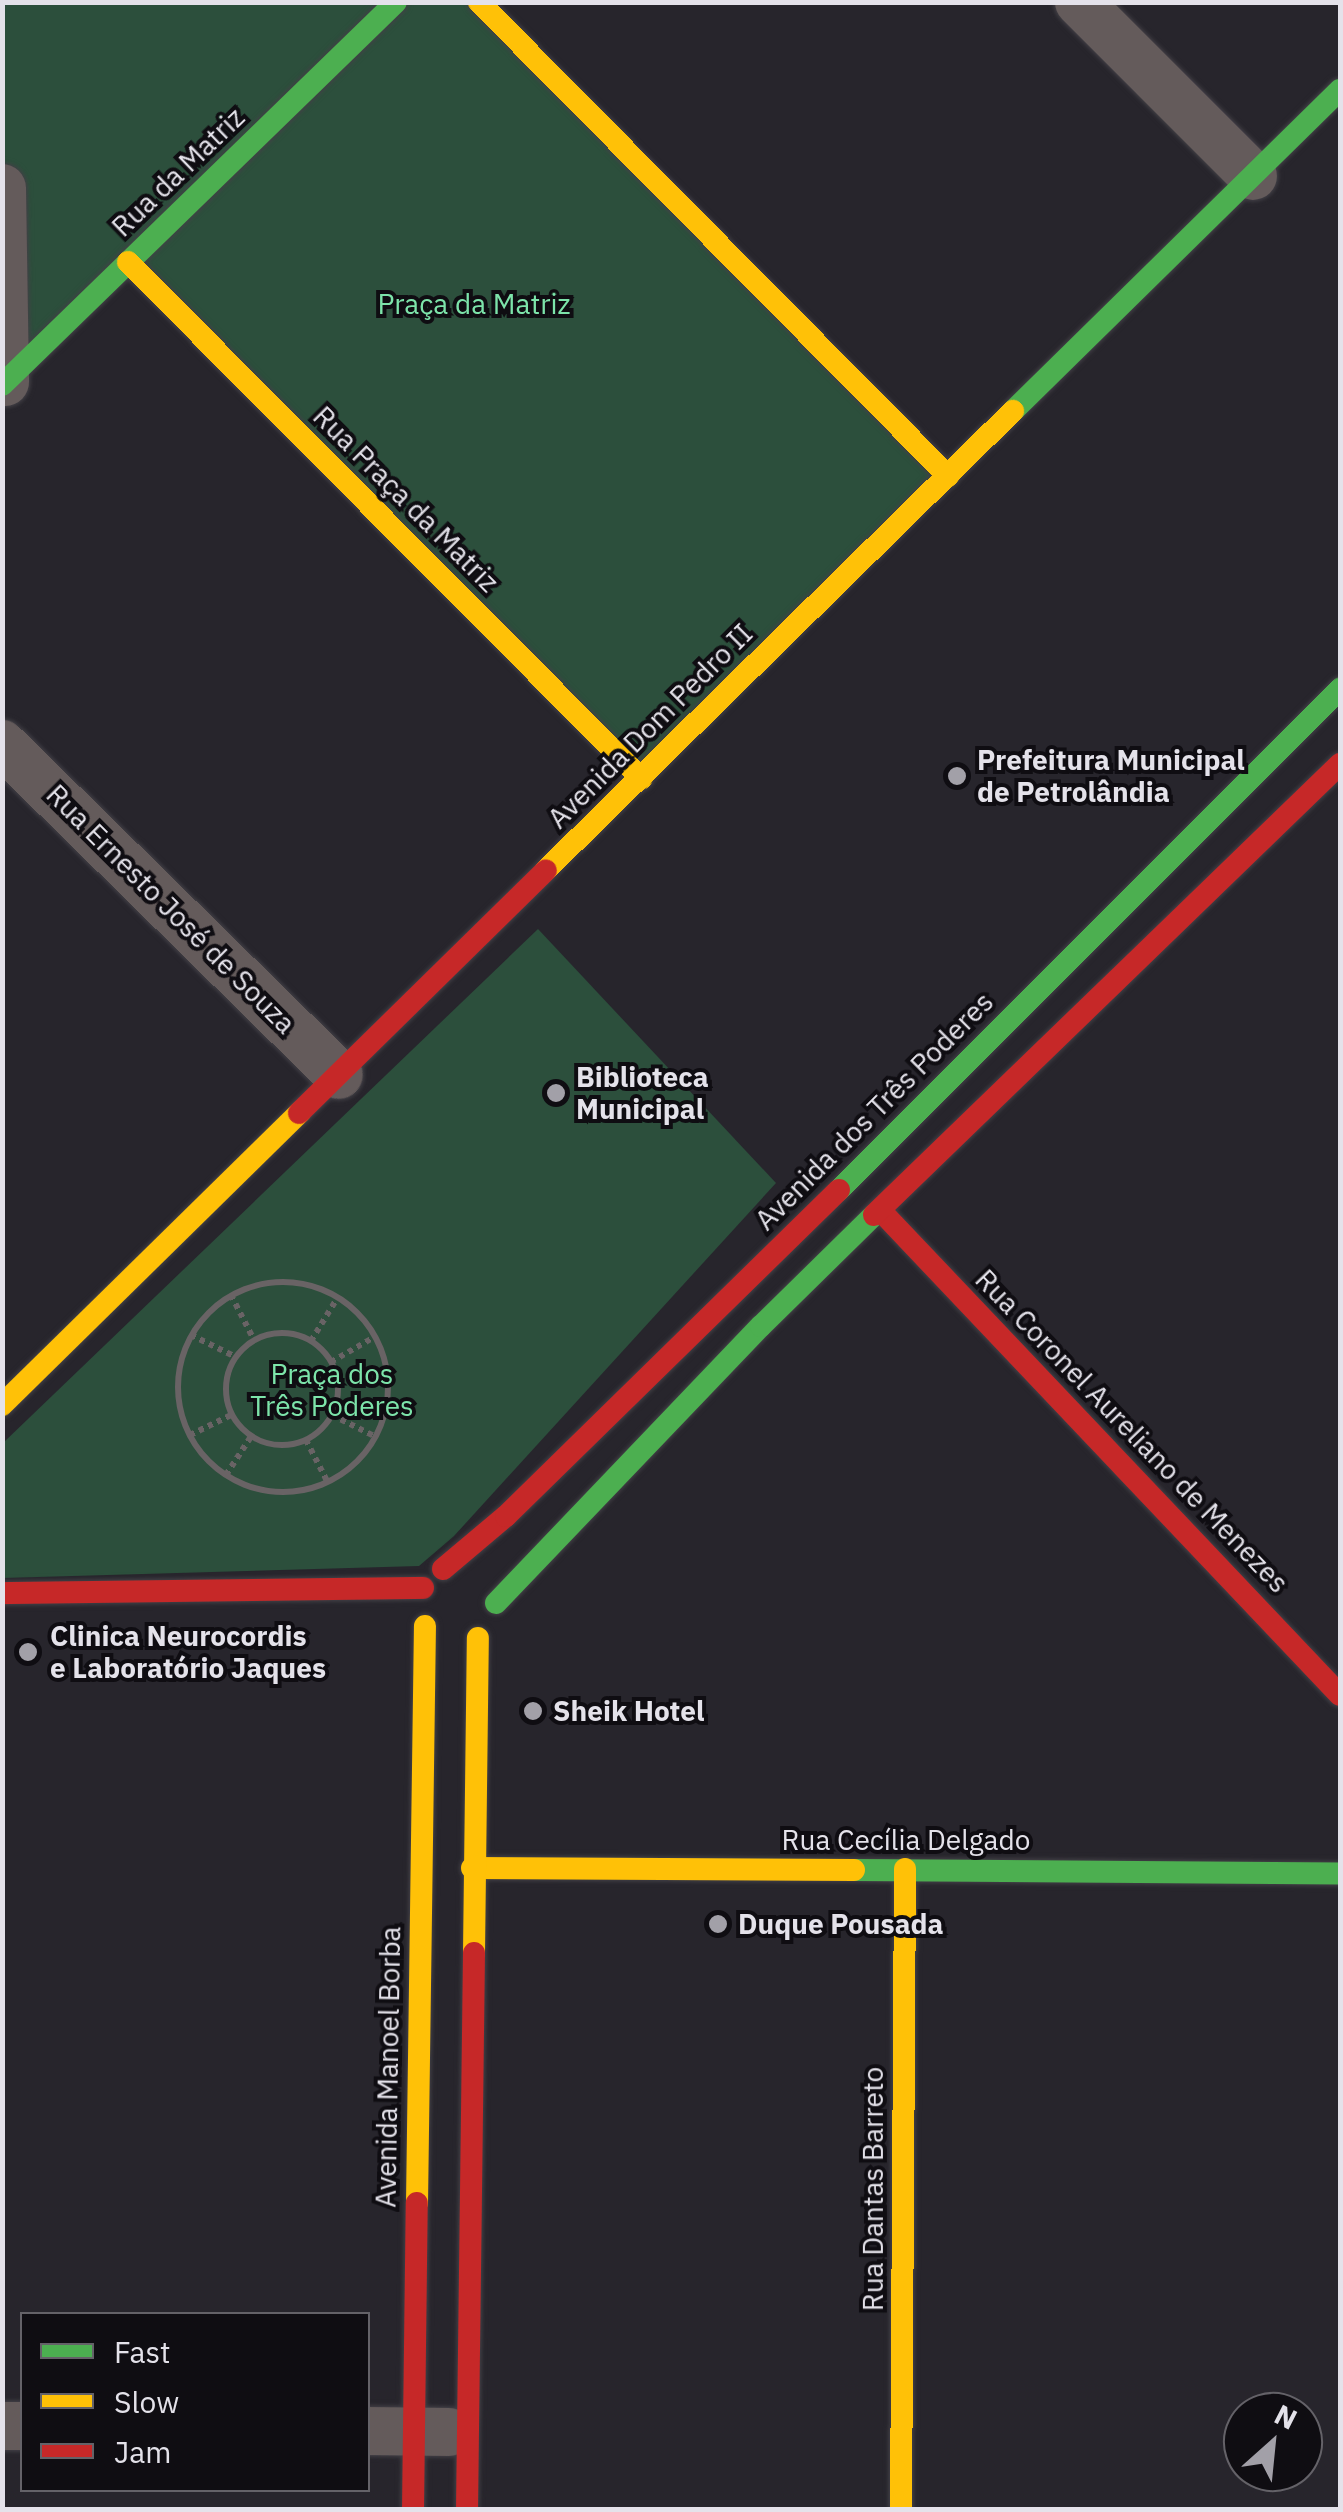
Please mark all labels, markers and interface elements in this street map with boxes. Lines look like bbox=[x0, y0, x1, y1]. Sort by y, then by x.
street label: Rua da Matriz bbox=[105, 101, 251, 243]
park label: Praça da Matriz bbox=[377, 287, 571, 321]
street label: Rua Praça da Matriz bbox=[306, 399, 506, 599]
street label: Avenida Dom Pedro II bbox=[541, 617, 759, 835]
place label: Prefeitura Municipal de Petrolândia bbox=[977, 743, 1245, 809]
marker: Prefeitura Municipal de Petrolândia bbox=[946, 765, 968, 787]
street label: Rua Ernesto José de Souza bbox=[40, 778, 302, 1040]
street label: Avenida dos Três Poderes bbox=[748, 985, 1000, 1237]
place label: Biblioteca Municipal bbox=[576, 1060, 709, 1126]
marker: Biblioteca Municipal bbox=[545, 1082, 567, 1104]
street label: Rua Coronel Aureliano de Menezes bbox=[968, 1262, 1296, 1600]
park label: Praça dos Três Poderes bbox=[250, 1357, 414, 1423]
place label: Clinica Neurocordis e Laboratório Jaques bbox=[50, 1619, 326, 1685]
marker: Clinica Neurocordis e Laboratório Jaques bbox=[15, 1639, 41, 1665]
place label: Sheik Hotel bbox=[553, 1694, 704, 1728]
marker: Sheik Hotel bbox=[522, 1700, 544, 1722]
street label: Rua Cecília Delgado bbox=[782, 1823, 1030, 1857]
place label: Duque Pousada bbox=[738, 1907, 944, 1941]
marker: Duque Pousada bbox=[707, 1913, 729, 1935]
street label: Avenida Manoel Borba bbox=[369, 1926, 407, 2208]
street label: Rua Dantas Barreto bbox=[856, 2067, 890, 2311]
legend bbox=[20, 2312, 370, 2492]
text: Fast bbox=[114, 2332, 171, 2371]
text: Slow bbox=[114, 2382, 179, 2421]
north arrow bbox=[1223, 2392, 1323, 2492]
text: N bbox=[1269, 2396, 1303, 2438]
text: Jam bbox=[114, 2432, 172, 2471]

